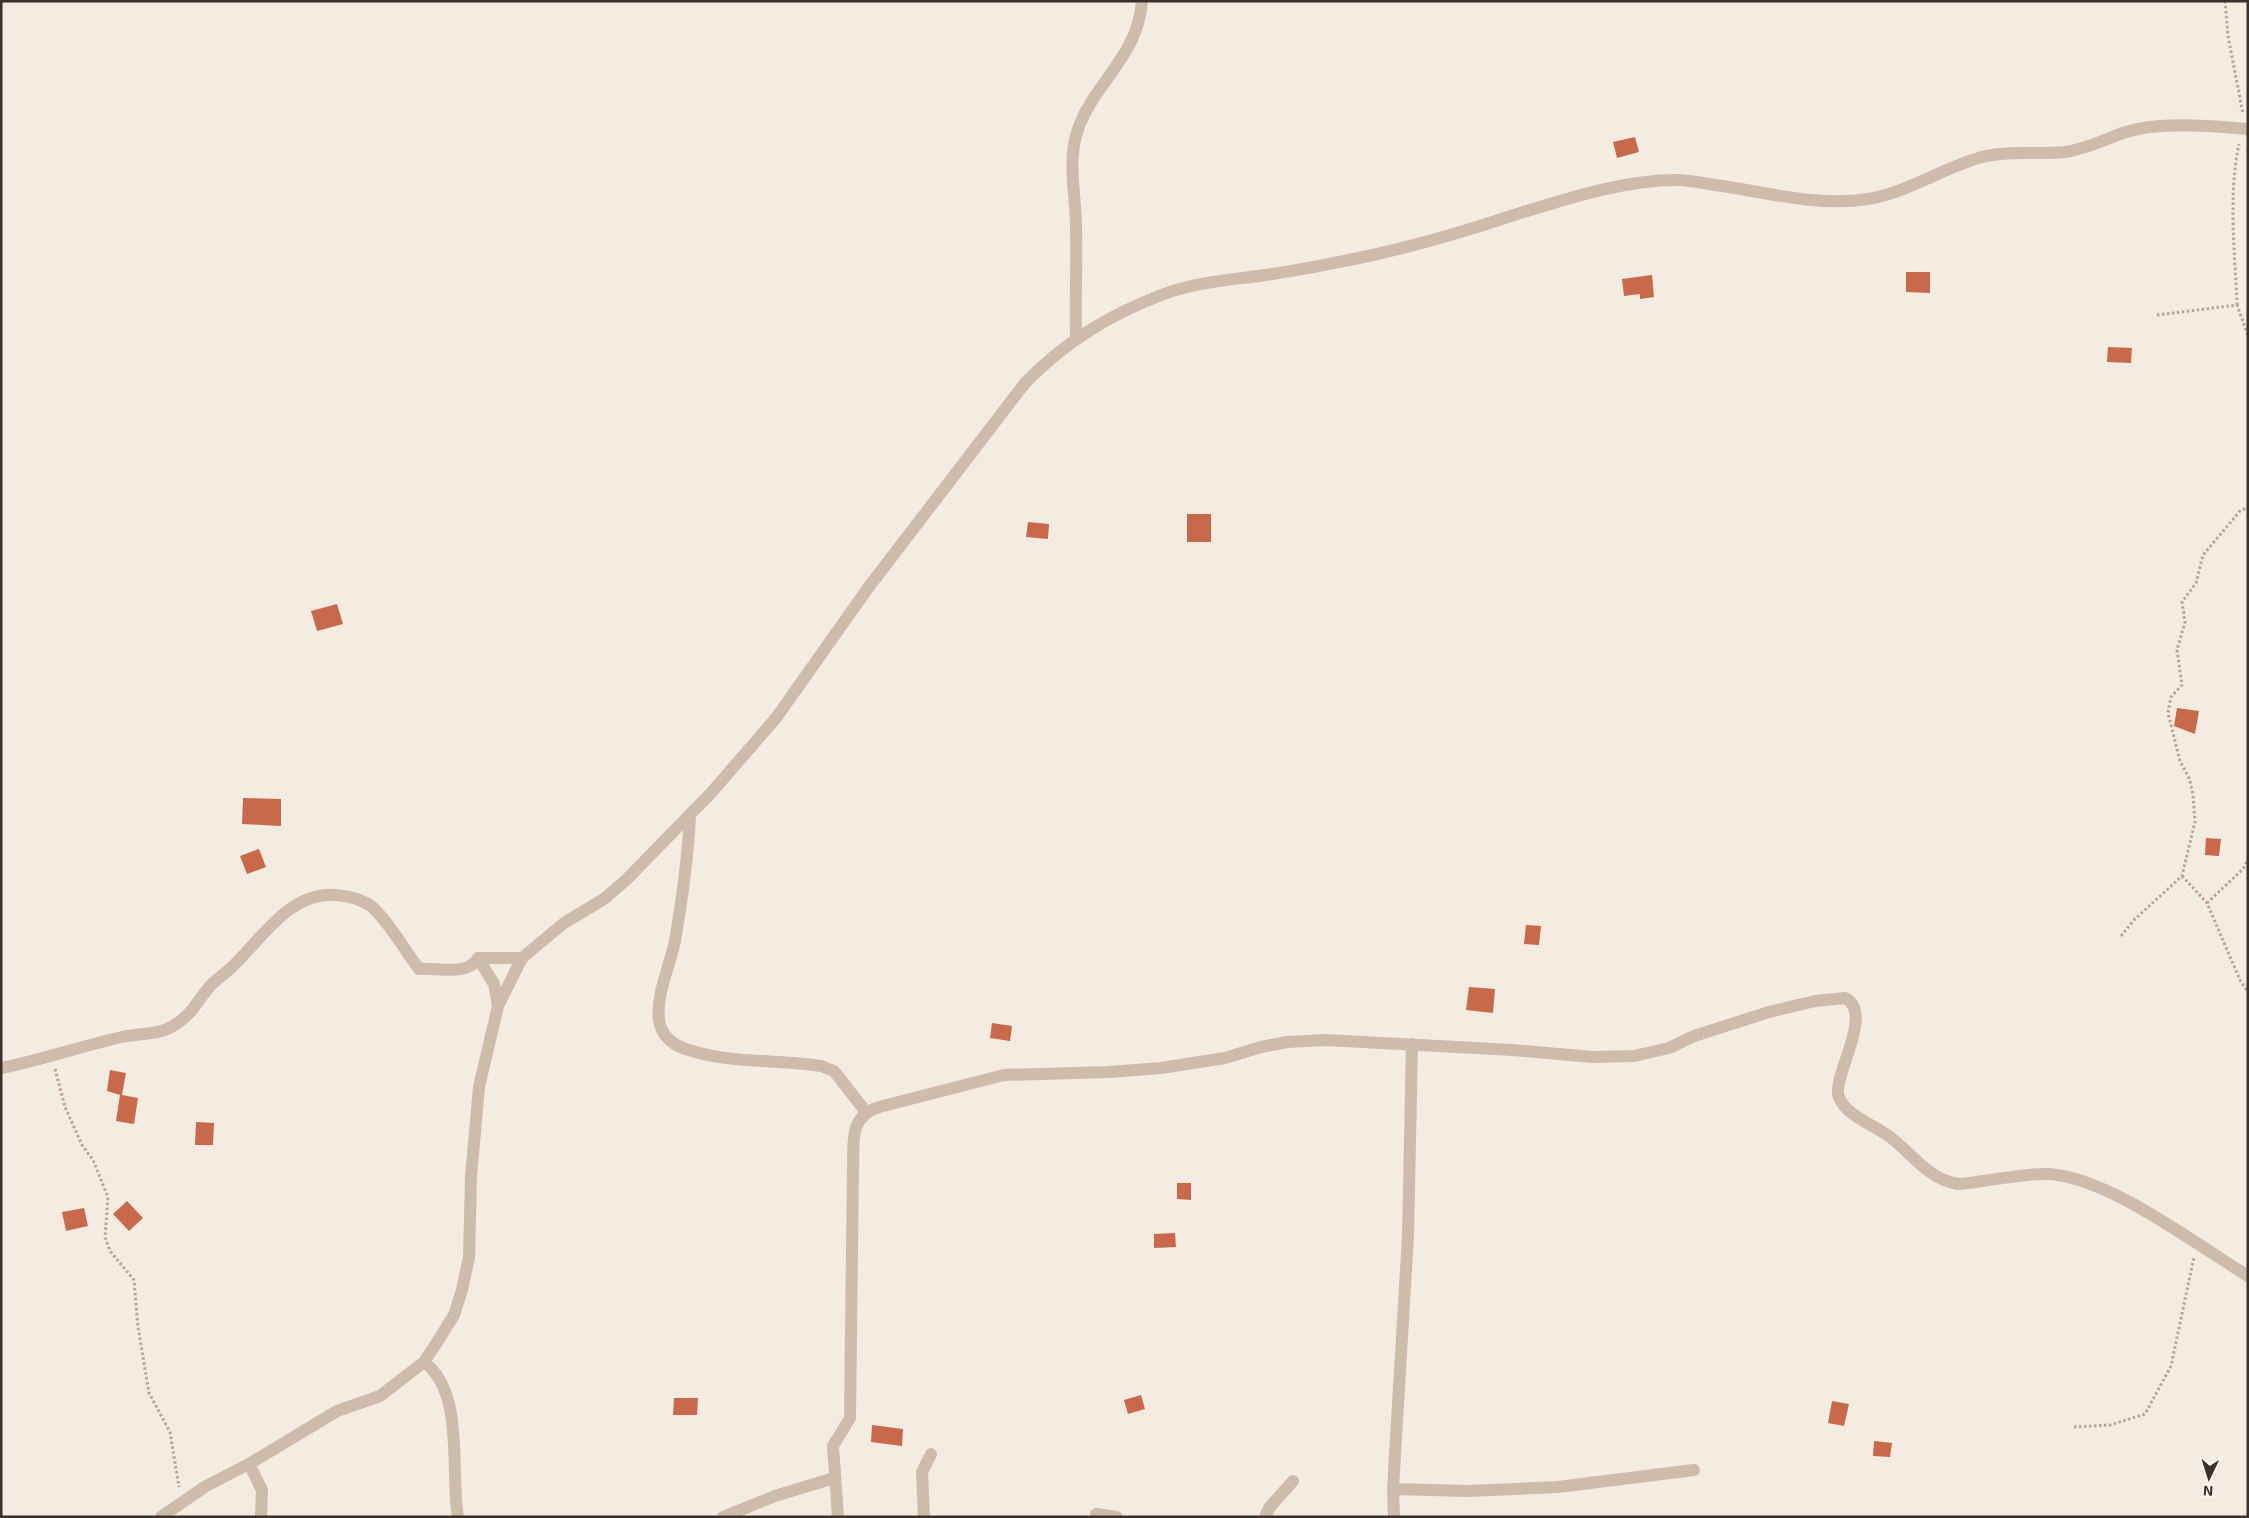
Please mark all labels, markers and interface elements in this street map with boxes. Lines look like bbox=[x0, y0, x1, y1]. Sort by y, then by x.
north arrow bbox=[2184, 1453, 2234, 1503]
text: N bbox=[2202, 1483, 2214, 1500]

